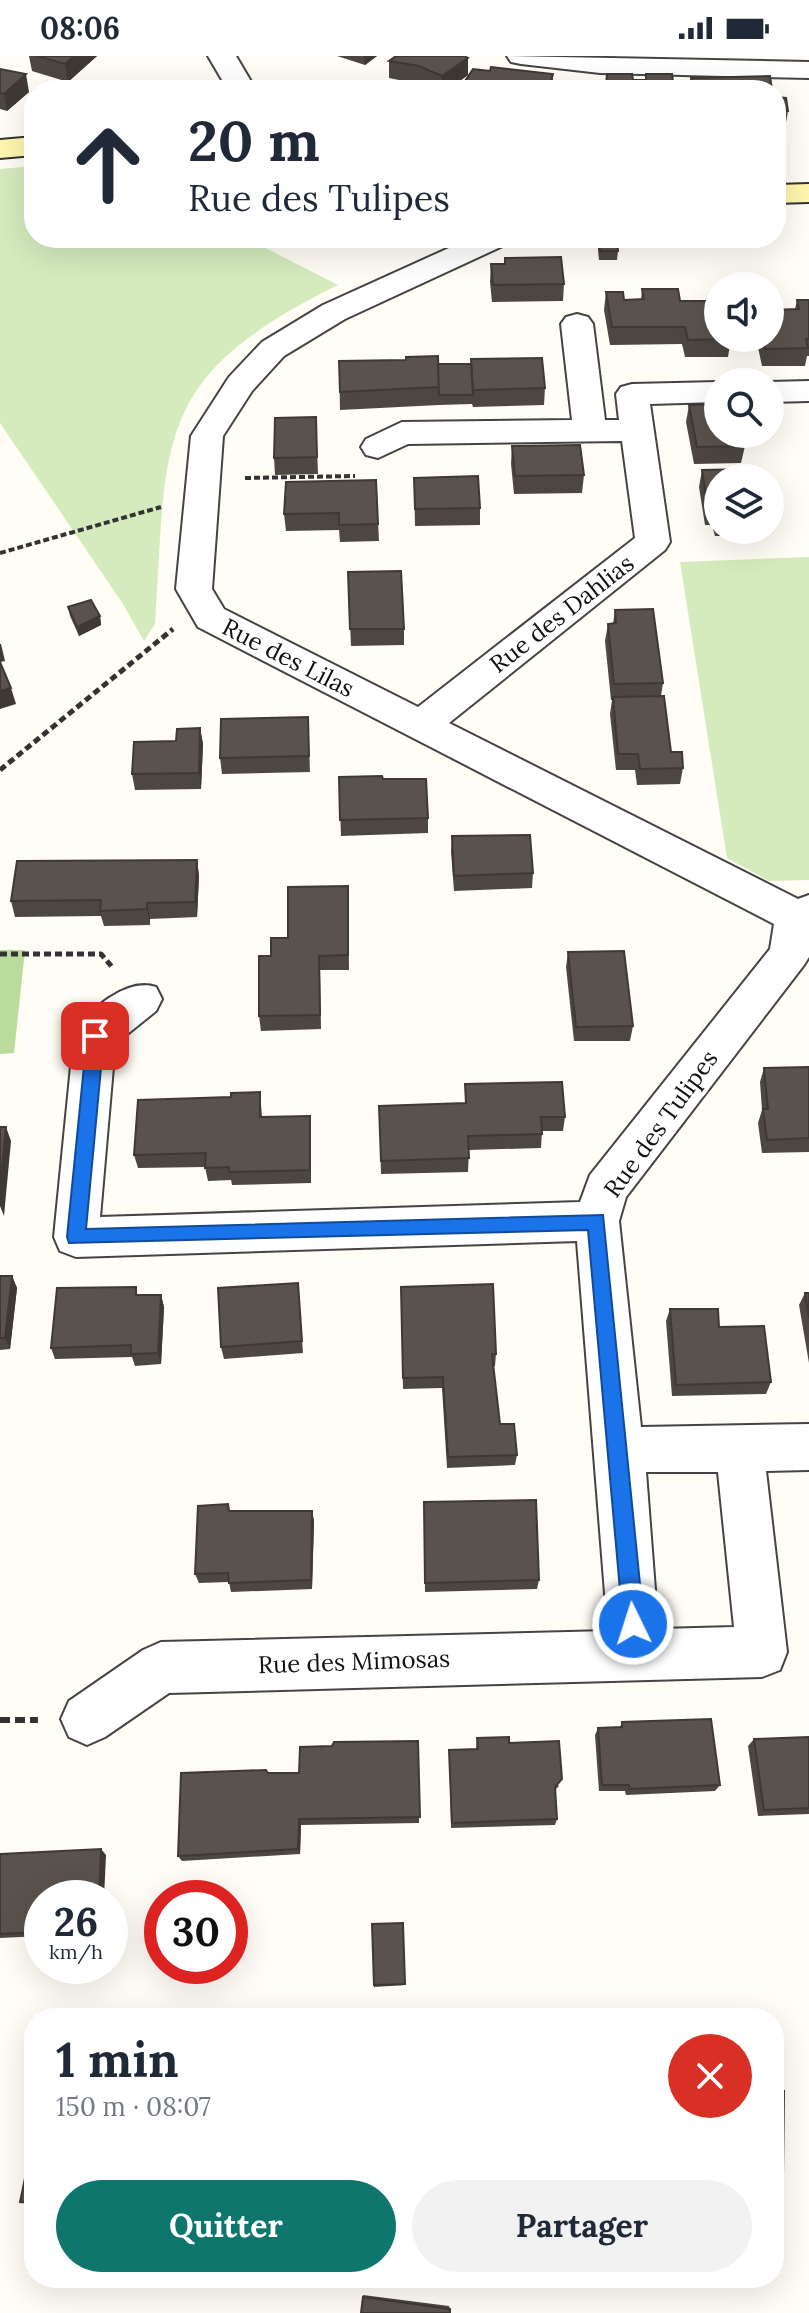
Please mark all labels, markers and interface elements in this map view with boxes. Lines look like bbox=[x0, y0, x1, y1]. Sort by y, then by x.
text: 08:06 bbox=[40, 9, 120, 47]
text: 20 m bbox=[188, 105, 320, 176]
icon: ahead bbox=[56, 112, 160, 216]
text: Rue des Tulipes bbox=[188, 175, 450, 221]
map controls bbox=[704, 272, 784, 544]
button: sound bbox=[704, 272, 784, 352]
button: search bbox=[704, 368, 784, 448]
button: layers bbox=[704, 464, 784, 544]
street label: Rue des Dahlias bbox=[483, 548, 640, 680]
street label: Rue des Lilas bbox=[217, 611, 359, 704]
pin bbox=[61, 1002, 129, 1070]
icon: arrive bbox=[73, 1014, 117, 1058]
street label: Rue des Tulipes bbox=[597, 1044, 724, 1203]
position arrow bbox=[591, 1582, 675, 1666]
street label: Rue des Mimosas bbox=[257, 1643, 451, 1680]
speed limit sign: 30 bbox=[144, 1880, 248, 1984]
text: 26 bbox=[54, 1896, 98, 1947]
text: km/h bbox=[49, 1939, 103, 1964]
text: 1 min bbox=[56, 2029, 179, 2090]
button: close bbox=[668, 2034, 752, 2118]
text: 150 m · 08:07 bbox=[56, 2090, 211, 2123]
button: Quitter bbox=[56, 2180, 396, 2272]
button: Partager bbox=[412, 2180, 752, 2272]

